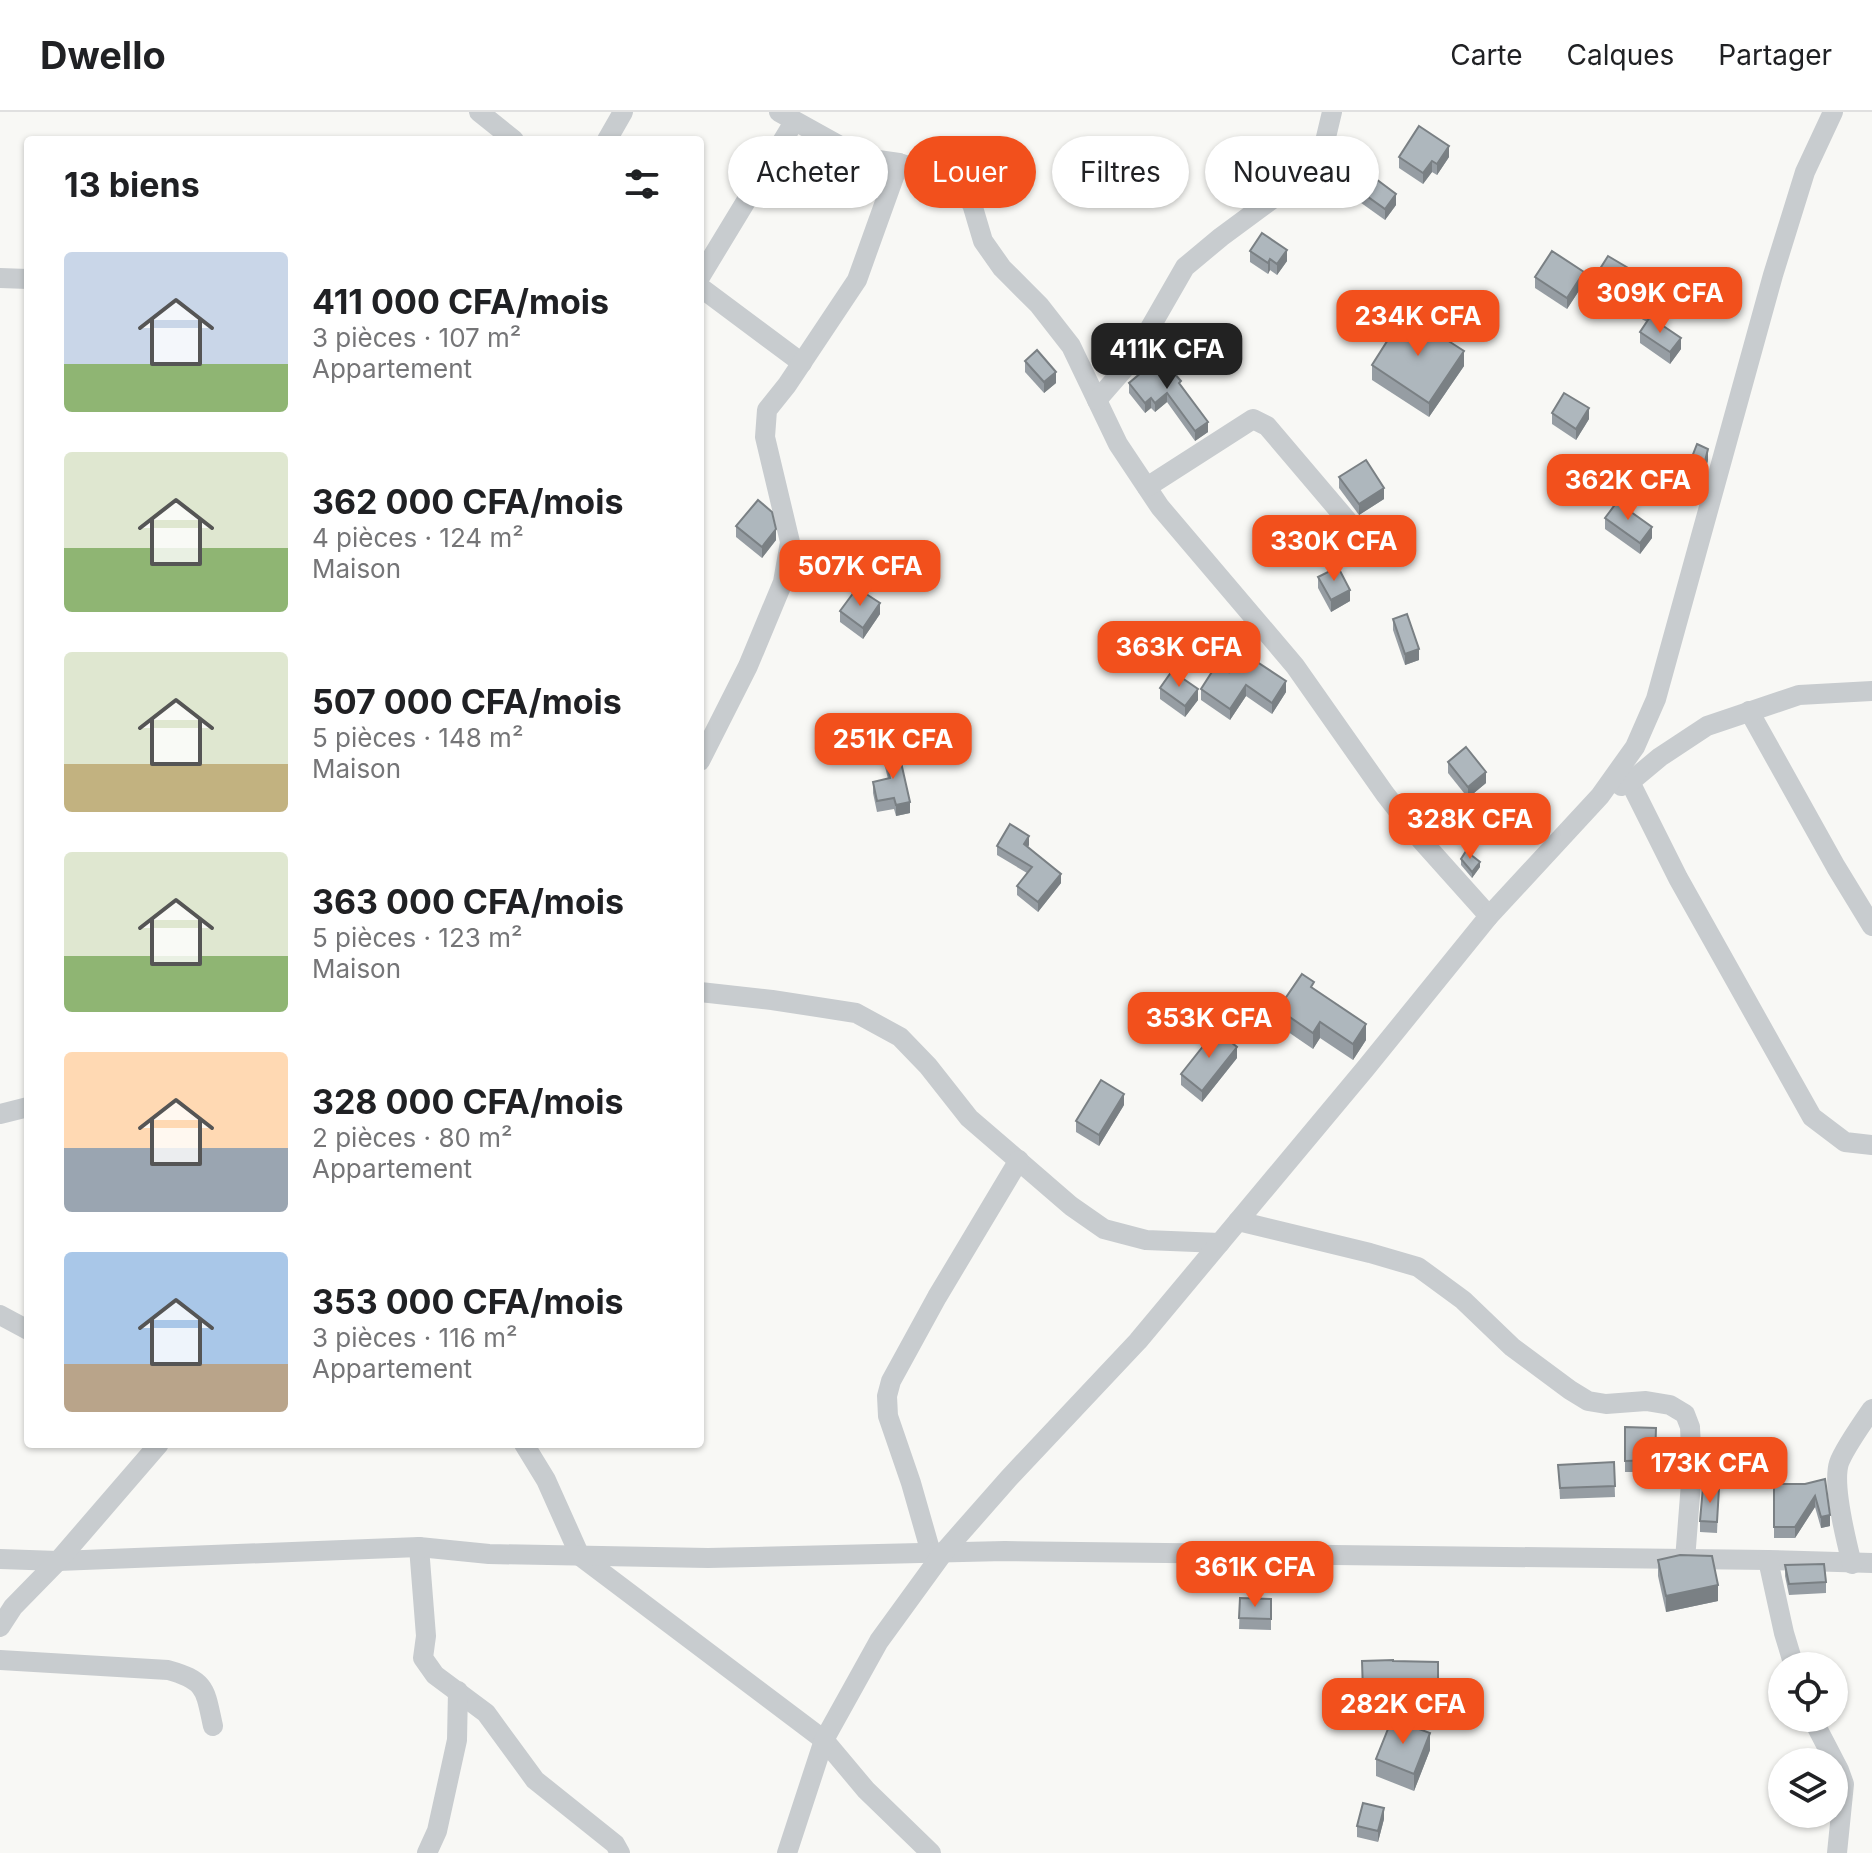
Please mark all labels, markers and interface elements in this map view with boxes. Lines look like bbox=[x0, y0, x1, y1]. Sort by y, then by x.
text: Dwello bbox=[40, 32, 166, 78]
text: Carte bbox=[1450, 38, 1523, 72]
text: Calques bbox=[1567, 38, 1674, 72]
text: Partager bbox=[1718, 38, 1832, 72]
chip: Acheter bbox=[728, 136, 888, 208]
chip: Louer bbox=[904, 136, 1036, 208]
chip: Filtres bbox=[1052, 136, 1189, 208]
chip: Nouveau bbox=[1205, 136, 1379, 208]
icon: filters bbox=[620, 162, 664, 206]
text: 13 biens bbox=[64, 164, 200, 205]
pin: 309K CFA bbox=[1577, 267, 1743, 335]
text: 309K CFA bbox=[1596, 277, 1724, 308]
text: 411 000 CFA/mois bbox=[312, 281, 609, 322]
icon: home bbox=[128, 284, 224, 380]
pin: 234K CFA bbox=[1335, 290, 1501, 358]
text: 234K CFA bbox=[1354, 300, 1482, 331]
text: 3 pièces · 107 m² bbox=[312, 322, 521, 353]
pin: 411K CFA bbox=[1084, 323, 1250, 391]
text: 411K CFA bbox=[1109, 333, 1225, 364]
text: Appartement bbox=[312, 353, 472, 384]
pin: 362K CFA bbox=[1545, 454, 1711, 522]
text: 362K CFA bbox=[1565, 464, 1691, 495]
text: 362 000 CFA/mois bbox=[312, 481, 623, 522]
icon: home bbox=[128, 484, 224, 580]
pin: 330K CFA bbox=[1251, 515, 1417, 583]
text: 4 pièces · 124 m² bbox=[312, 522, 524, 553]
text: 330K CFA bbox=[1270, 525, 1398, 556]
pin: 507K CFA bbox=[777, 540, 943, 608]
text: 507K CFA bbox=[797, 550, 923, 581]
text: Maison bbox=[312, 553, 401, 584]
pin: 363K CFA bbox=[1096, 621, 1262, 689]
text: 363K CFA bbox=[1116, 631, 1242, 662]
text: 507 000 CFA/mois bbox=[312, 681, 622, 722]
icon: home bbox=[128, 684, 224, 780]
pin: 251K CFA bbox=[810, 713, 976, 781]
text: 5 pièces · 148 m² bbox=[312, 722, 523, 753]
text: 251K CFA bbox=[833, 723, 953, 754]
text: Maison bbox=[312, 753, 401, 784]
pin: 328K CFA bbox=[1387, 793, 1553, 861]
text: 328K CFA bbox=[1407, 803, 1533, 834]
text: 363 000 CFA/mois bbox=[312, 881, 624, 922]
icon: home bbox=[128, 884, 224, 980]
text: 5 pièces · 123 m² bbox=[312, 922, 522, 953]
text: Maison bbox=[312, 953, 401, 984]
pin: 353K CFA bbox=[1126, 992, 1292, 1060]
text: 353K CFA bbox=[1146, 1002, 1272, 1033]
text: 328 000 CFA/mois bbox=[312, 1081, 624, 1122]
icon: home bbox=[128, 1084, 224, 1180]
text: 2 pièces · 80 m² bbox=[312, 1122, 512, 1153]
text: Appartement bbox=[312, 1153, 472, 1184]
text: 353 000 CFA/mois bbox=[312, 1281, 624, 1322]
icon: home bbox=[128, 1284, 224, 1380]
text: 3 pièces · 116 m² bbox=[312, 1322, 517, 1353]
text: Appartement bbox=[312, 1353, 472, 1384]
pin: 173K CFA bbox=[1627, 1437, 1793, 1505]
text: 173K CFA bbox=[1650, 1447, 1770, 1478]
pin: 361K CFA bbox=[1172, 1541, 1338, 1609]
text: 361K CFA bbox=[1194, 1551, 1316, 1582]
map controls bbox=[1768, 1652, 1848, 1828]
button: locate bbox=[1768, 1652, 1848, 1732]
pin: 282K CFA bbox=[1320, 1678, 1486, 1746]
text: 282K CFA bbox=[1340, 1688, 1466, 1719]
button: layers bbox=[1768, 1748, 1848, 1828]

